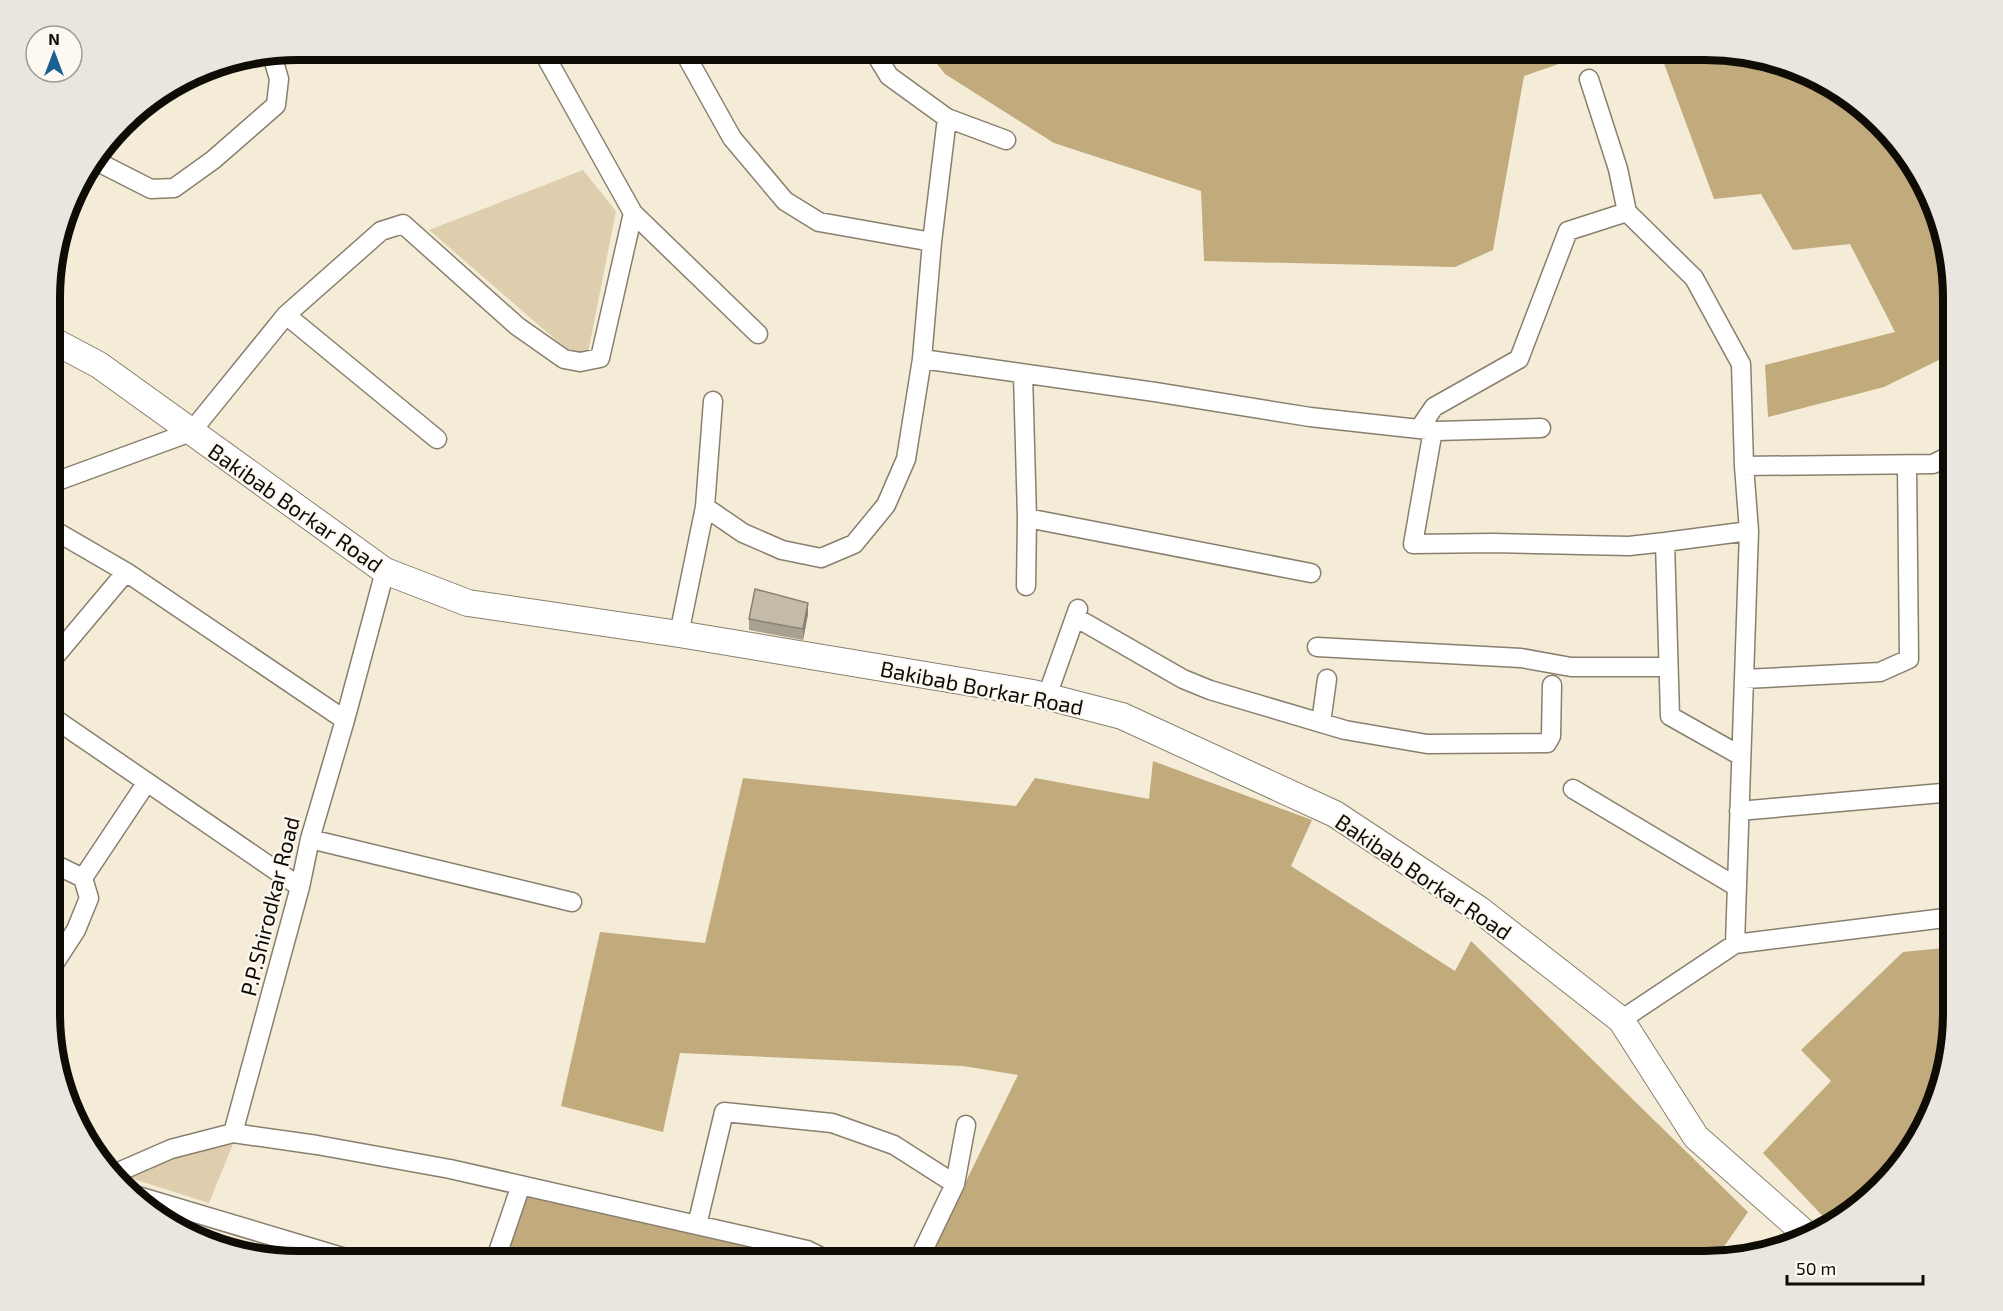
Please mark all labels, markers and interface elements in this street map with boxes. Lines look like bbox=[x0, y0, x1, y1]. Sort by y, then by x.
north arrow bbox=[24, 24, 84, 84]
text: N bbox=[48, 29, 60, 48]
street label: Bakibab Borkar Road bbox=[204, 437, 388, 577]
street label: Bakibab Borkar Road bbox=[878, 655, 1086, 719]
street label: Bakibab Borkar Road bbox=[1331, 807, 1517, 945]
street label: P.P.Shirodkar Road bbox=[234, 814, 304, 998]
scale bar bbox=[1787, 1248, 1924, 1286]
text: 50 m bbox=[1796, 1257, 1836, 1279]

